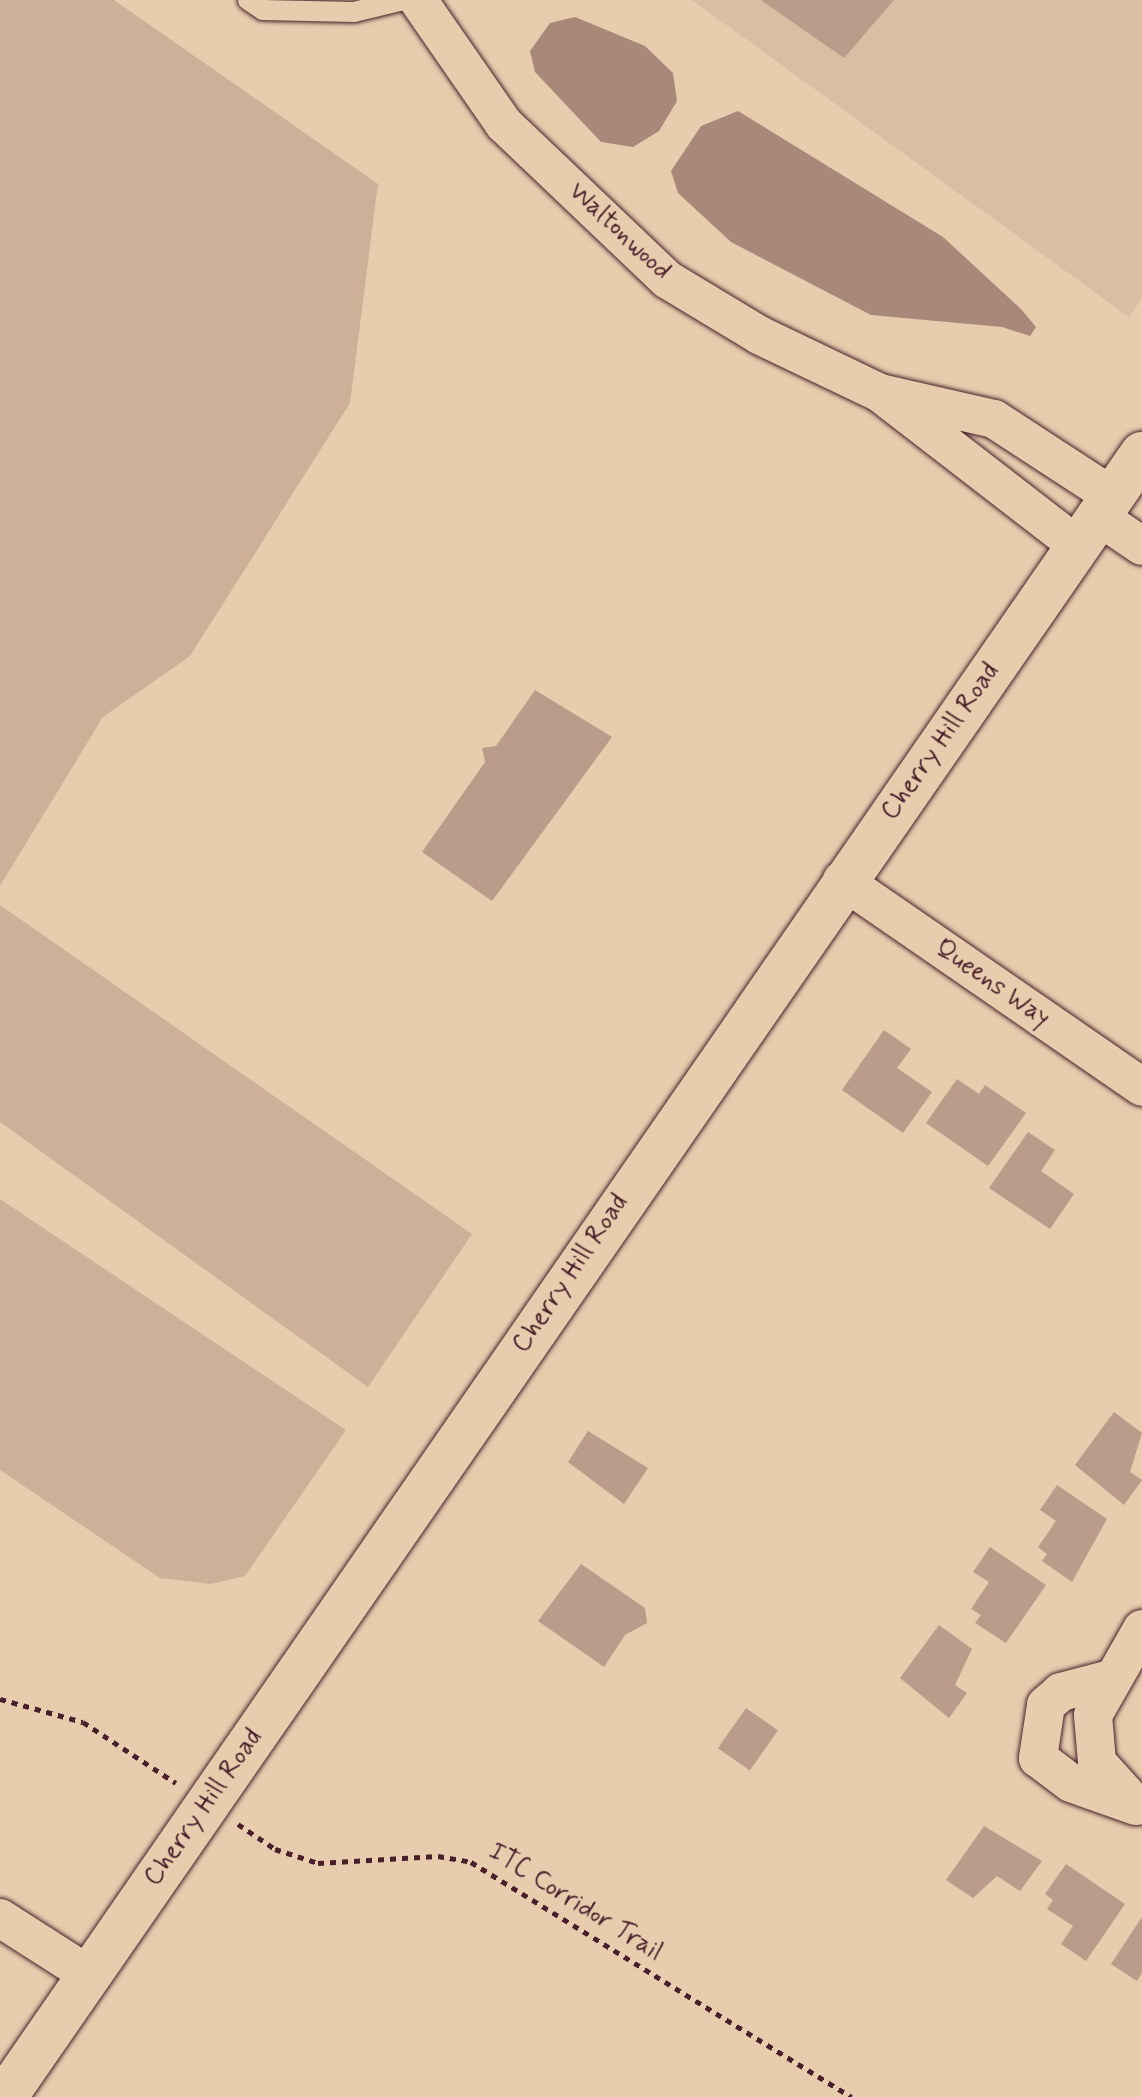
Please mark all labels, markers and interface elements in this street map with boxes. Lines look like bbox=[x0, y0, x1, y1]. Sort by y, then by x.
street label: Waltonwood bbox=[561, 177, 677, 287]
street label: Cherry Hill Road bbox=[876, 659, 1006, 825]
street label: Queens Way bbox=[927, 932, 1057, 1036]
street label: Cherry Hill Road bbox=[507, 1190, 635, 1358]
street label: Cherry Hill Road bbox=[139, 1725, 269, 1891]
street label: ITC Corridor Trail bbox=[483, 1838, 667, 1968]

